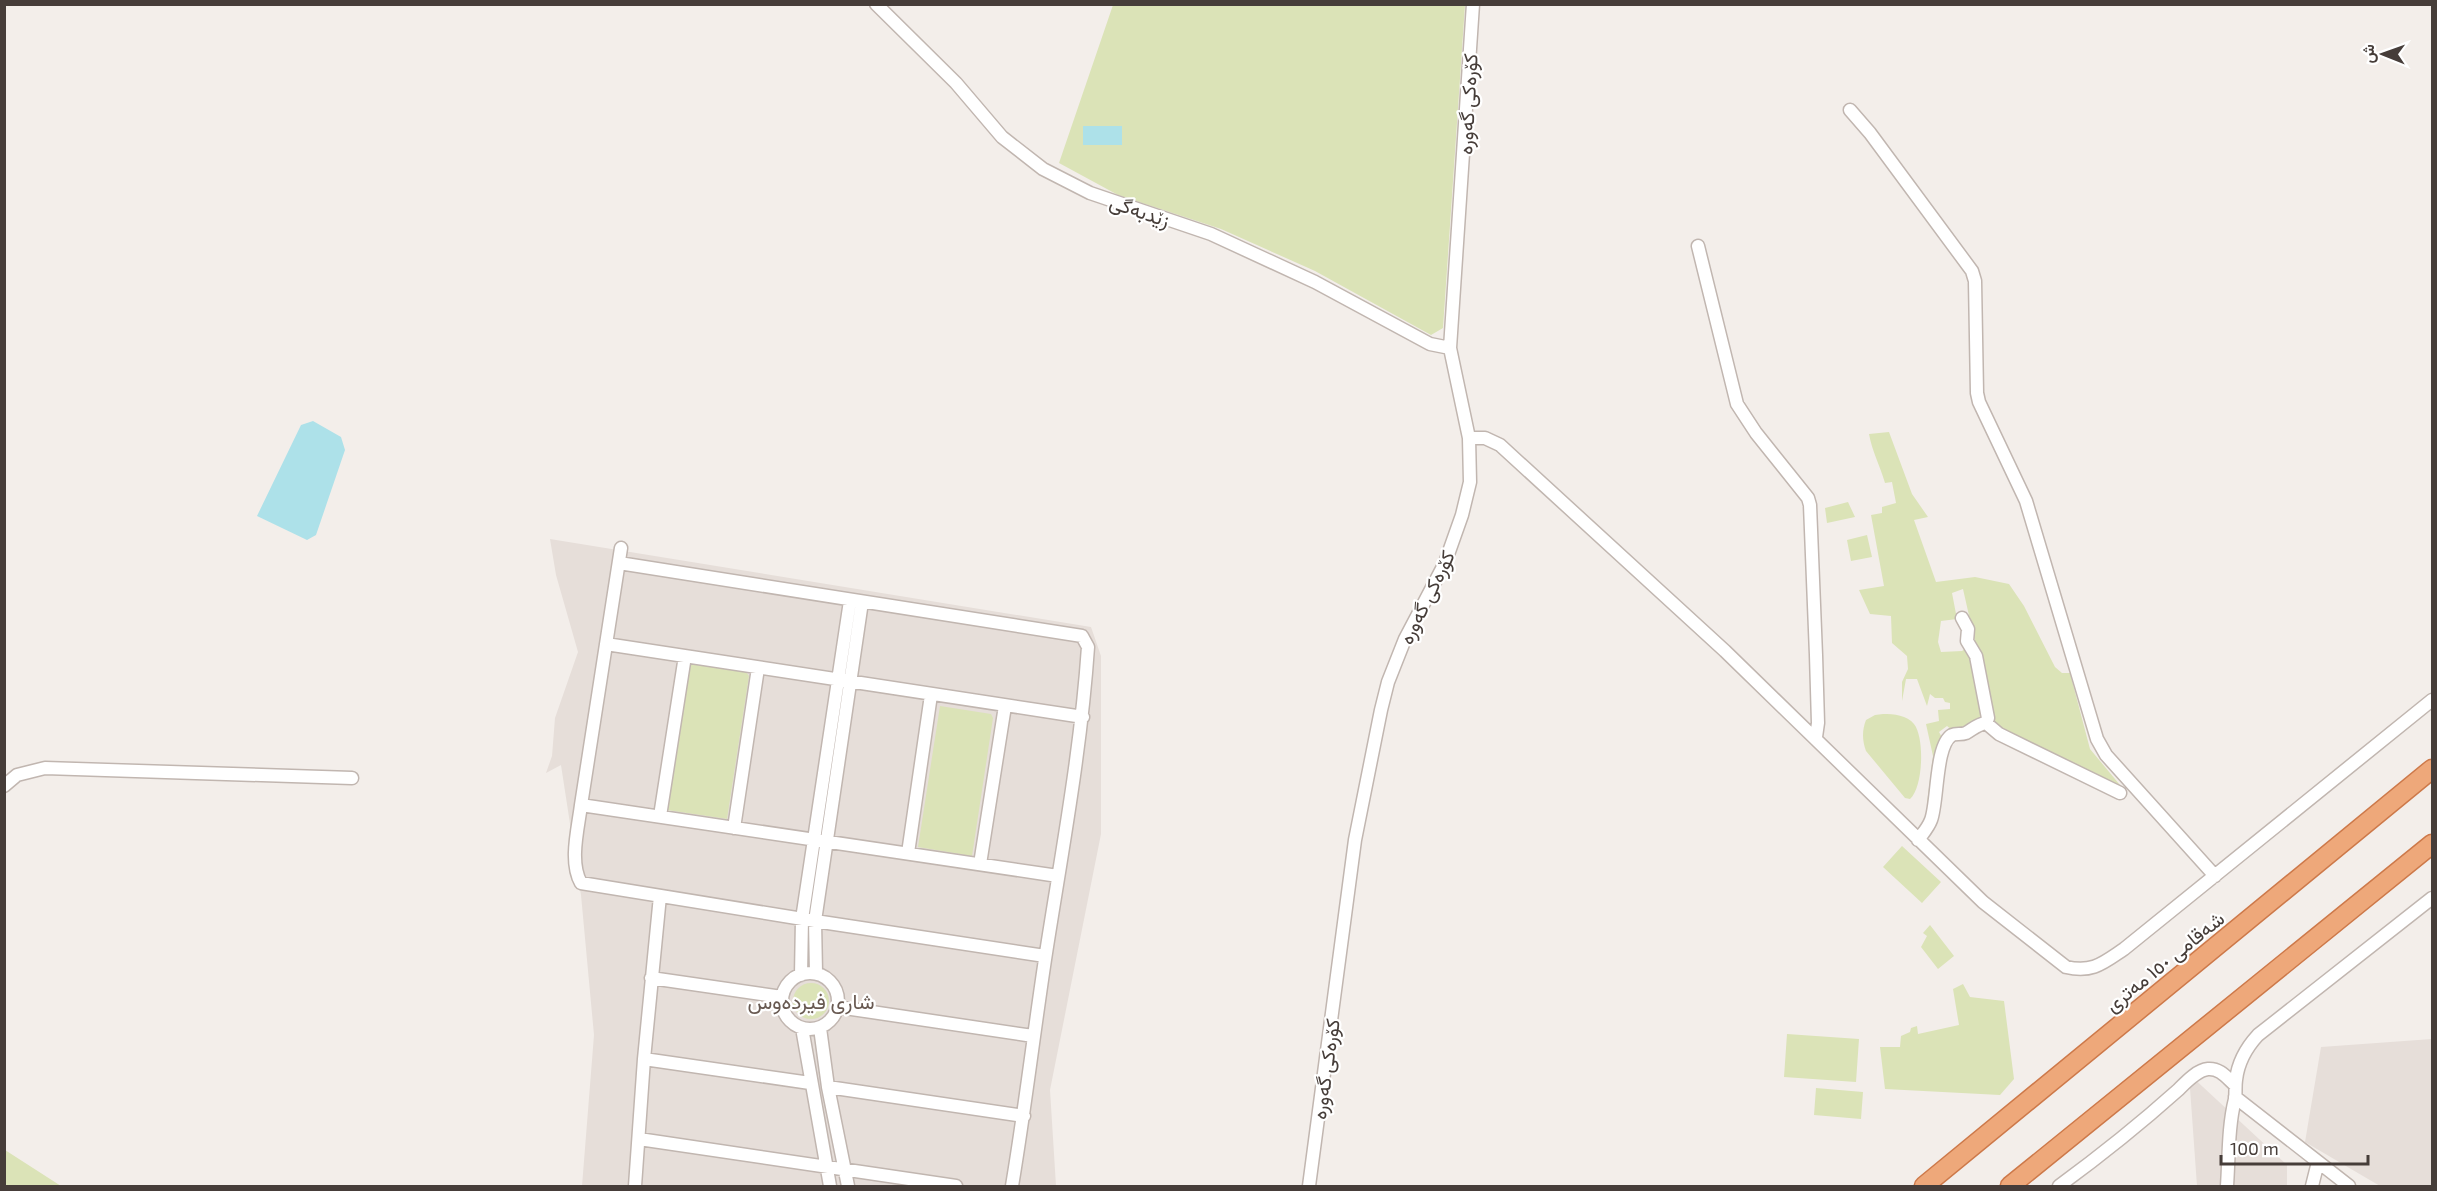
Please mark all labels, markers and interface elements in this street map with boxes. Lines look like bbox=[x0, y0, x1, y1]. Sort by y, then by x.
north arrow bbox=[2353, 24, 2413, 84]
text: ش bbox=[2358, 44, 2378, 64]
street label: کۆرەکی گەورە bbox=[1452, 53, 1484, 155]
street label: زێدبەگی bbox=[1106, 189, 1173, 233]
street label: کۆرەکی گەورە bbox=[1393, 546, 1461, 649]
street label: شەقامی ١٥٠ مەتری bbox=[2100, 906, 2230, 1018]
district label: شاری فیردەوس bbox=[747, 988, 875, 1015]
street label: کۆرەکی گەورە bbox=[1306, 1017, 1346, 1121]
scale bar bbox=[2221, 1128, 2368, 1166]
text: 100 m bbox=[2230, 1137, 2279, 1159]

